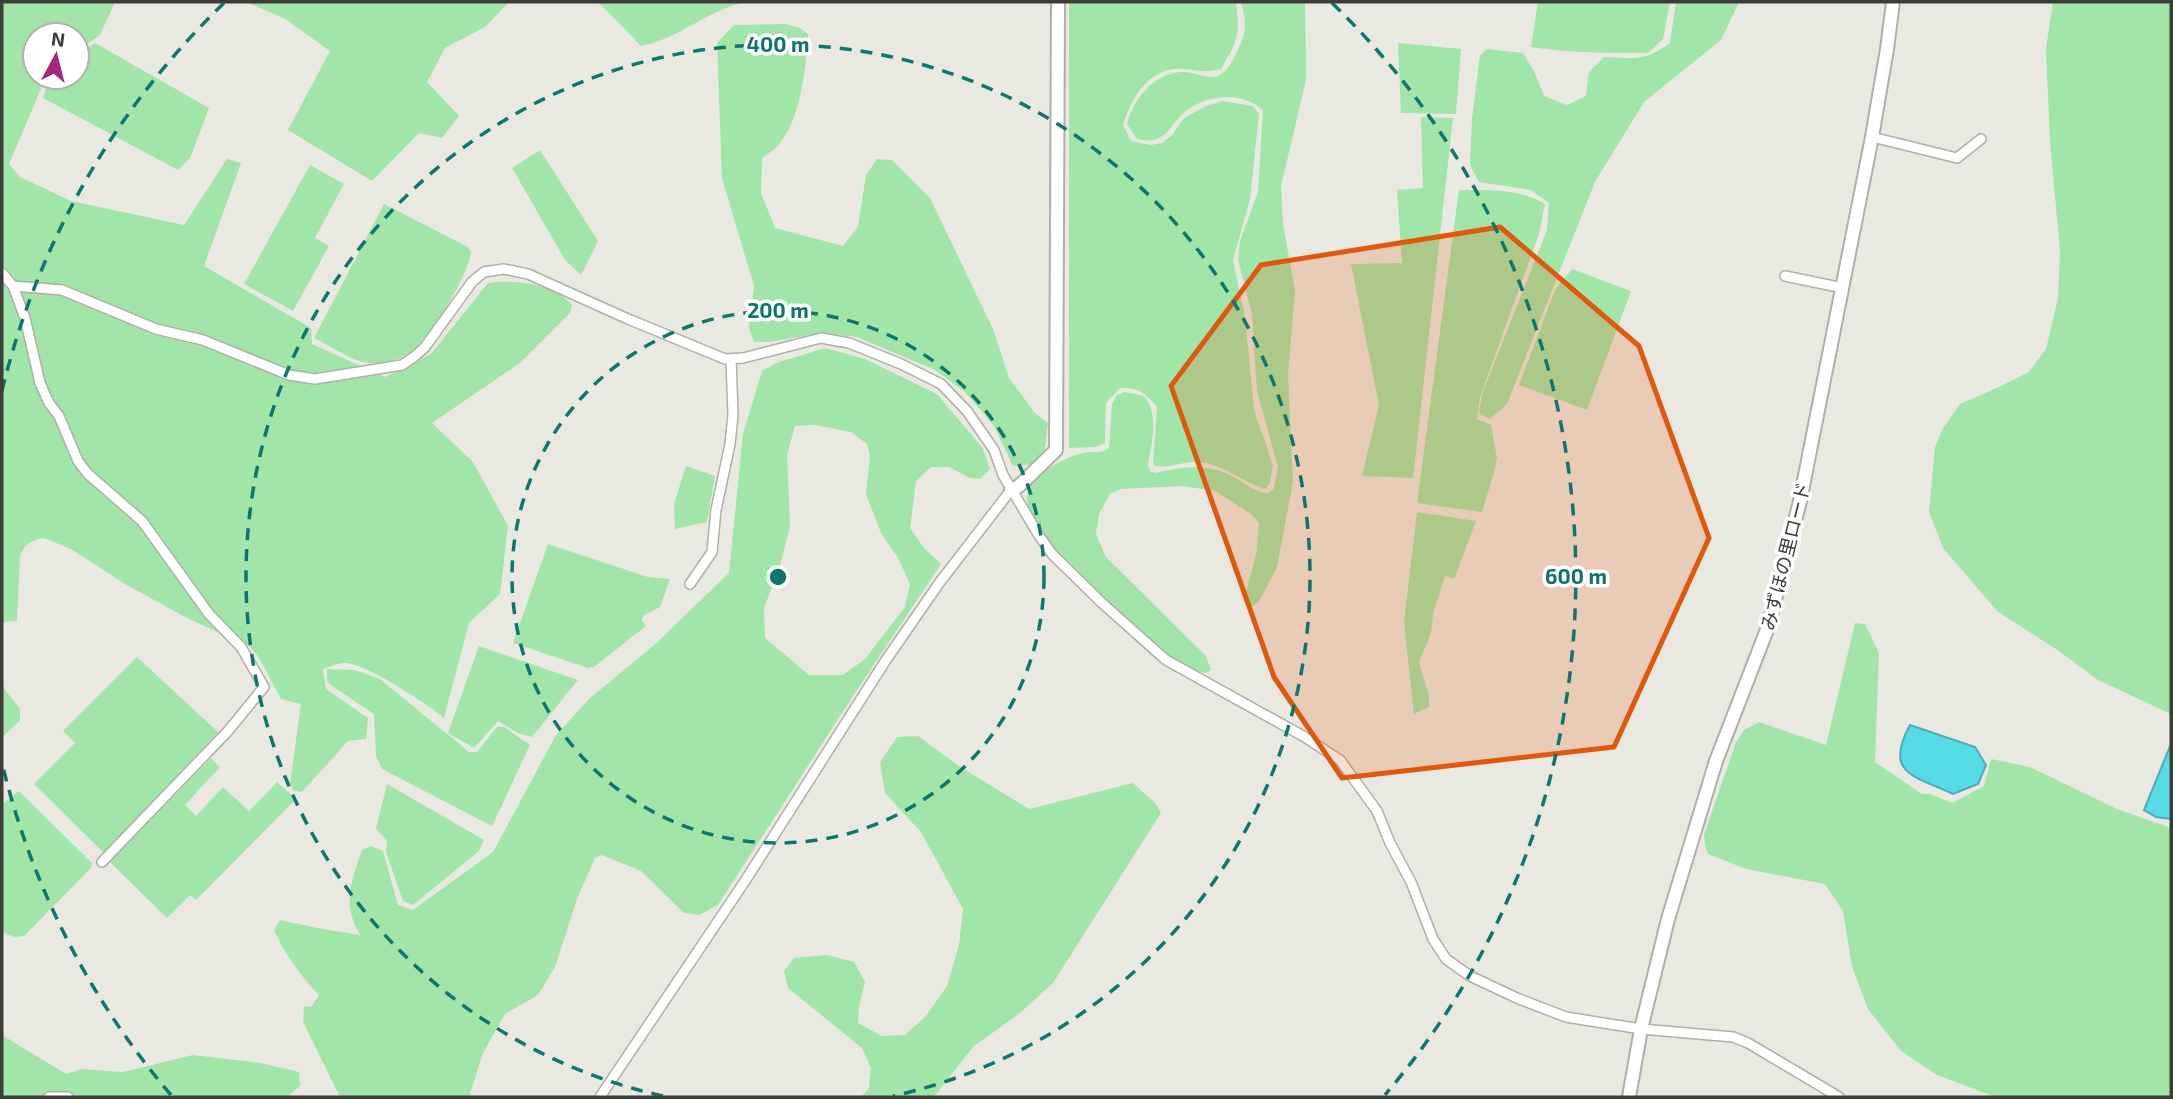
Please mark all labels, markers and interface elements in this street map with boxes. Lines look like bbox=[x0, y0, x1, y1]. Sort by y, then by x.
north arrow bbox=[21, 21, 91, 91]
text: N bbox=[50, 26, 66, 51]
text: 400 m bbox=[747, 31, 809, 56]
text: 200 m bbox=[747, 297, 809, 322]
street label: みずほの里ロード bbox=[1755, 479, 1815, 633]
text: 600 m bbox=[1545, 563, 1607, 588]
centre of rings bbox=[766, 565, 790, 589]

